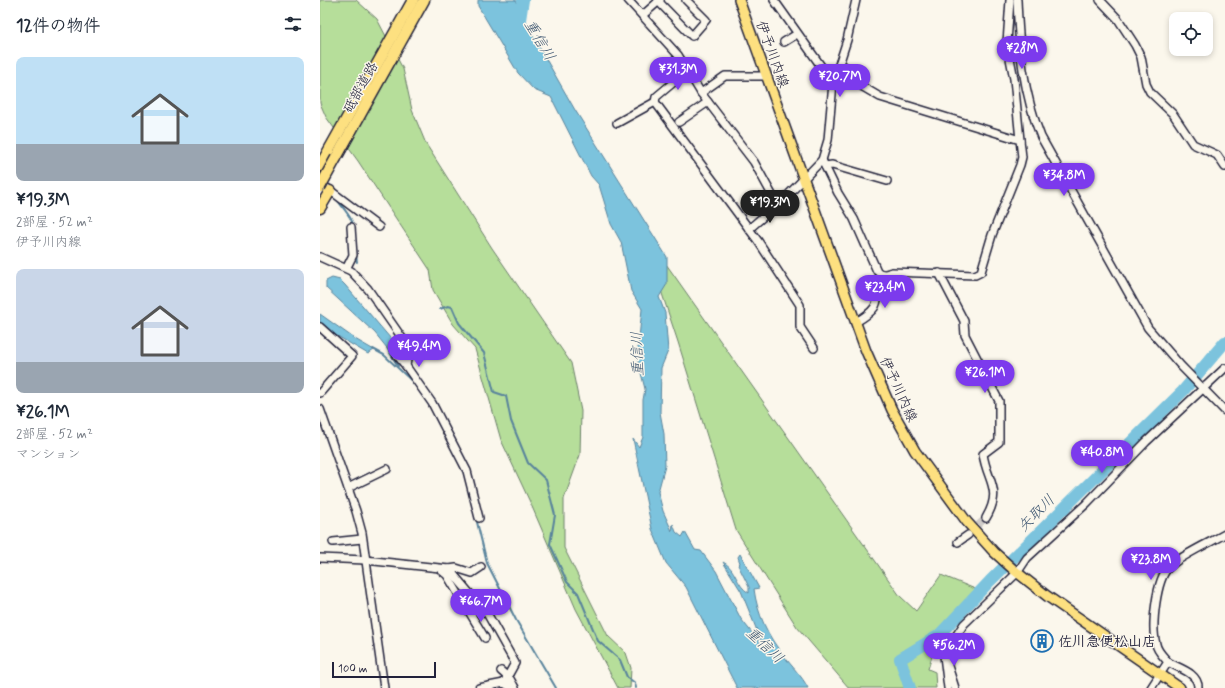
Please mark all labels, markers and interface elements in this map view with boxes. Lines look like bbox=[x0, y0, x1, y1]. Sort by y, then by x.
map controls bbox=[1169, 12, 1213, 56]
button: locate bbox=[1169, 12, 1213, 56]
icon: filters bbox=[282, 13, 304, 35]
text: 12件の物件 bbox=[16, 15, 101, 37]
water label: 重信川 bbox=[519, 16, 559, 65]
street label: 伊予川内線 bbox=[752, 18, 792, 90]
pin: ¥28M bbox=[998, 36, 1046, 70]
text: ¥28M bbox=[1006, 40, 1038, 57]
pin: ¥31.3M bbox=[645, 57, 711, 91]
street label: 砥部道路 bbox=[339, 59, 382, 116]
text: ¥31.3M bbox=[659, 61, 697, 78]
pin: ¥20.7M bbox=[807, 64, 873, 98]
text: ¥20.7M bbox=[818, 68, 862, 85]
icon: home bbox=[124, 83, 196, 155]
pin: ¥34.8M bbox=[1031, 163, 1097, 197]
text: ¥34.8M bbox=[1043, 167, 1085, 184]
text: ¥19.3M bbox=[16, 189, 70, 211]
pin: ¥19.3M bbox=[737, 190, 803, 224]
text: ¥19.3M bbox=[749, 194, 791, 211]
text: 2部屋 · 52 m² bbox=[16, 214, 93, 231]
text: 伊予川内線 bbox=[16, 234, 81, 251]
pin: ¥23.4M bbox=[852, 275, 918, 309]
text: ¥23.4M bbox=[864, 279, 906, 296]
icon: home bbox=[124, 295, 196, 367]
water label: 重信川 bbox=[627, 331, 649, 377]
pin: ¥49.4M bbox=[386, 334, 452, 368]
text: ¥49.4M bbox=[397, 338, 441, 355]
street label: 伊予川内線 bbox=[875, 354, 921, 425]
pin: ¥26.1M bbox=[952, 360, 1018, 394]
text: ¥26.1M bbox=[965, 364, 1005, 381]
text: ¥26.1M bbox=[16, 401, 70, 423]
text: 2部屋 · 52 m² bbox=[16, 426, 93, 443]
pin: ¥40.8M bbox=[1069, 440, 1135, 474]
text: ¥40.8M bbox=[1080, 444, 1124, 461]
text: マンション bbox=[16, 446, 80, 463]
water label: 矢取川 bbox=[1014, 491, 1060, 537]
pin: ¥23.8M bbox=[1118, 547, 1184, 581]
text: ¥23.8M bbox=[1131, 551, 1171, 568]
pin: ¥66.7M bbox=[448, 589, 514, 623]
text: ¥66.7M bbox=[459, 593, 503, 610]
water label: 重信川 bbox=[741, 623, 788, 668]
building icon: 佐川急便松山店 bbox=[1029, 628, 1055, 654]
pin: ¥56.2M bbox=[921, 633, 987, 667]
place label: 佐川急便松山店 bbox=[1058, 633, 1156, 651]
text: ¥56.2M bbox=[933, 637, 975, 654]
scale bar bbox=[332, 660, 436, 679]
text: 100 m bbox=[338, 662, 368, 676]

